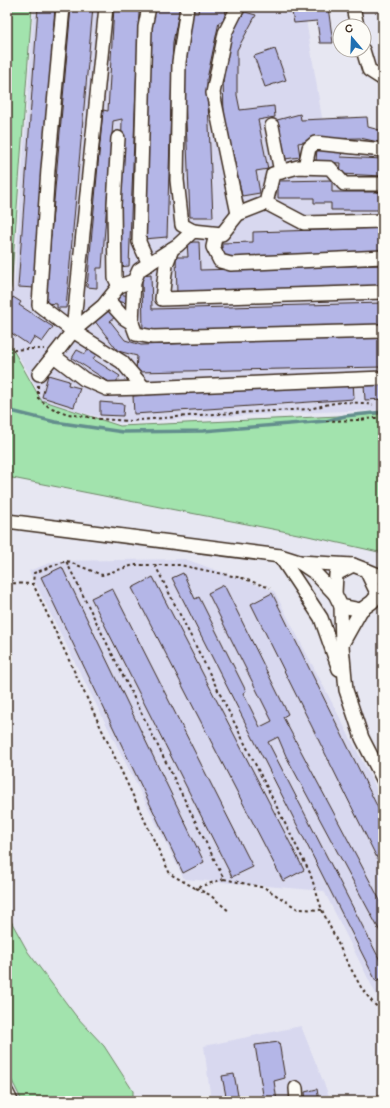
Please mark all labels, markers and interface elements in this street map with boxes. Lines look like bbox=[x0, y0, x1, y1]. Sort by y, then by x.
north arrow bbox=[332, 18, 372, 58]
text: С bbox=[343, 22, 355, 36]

